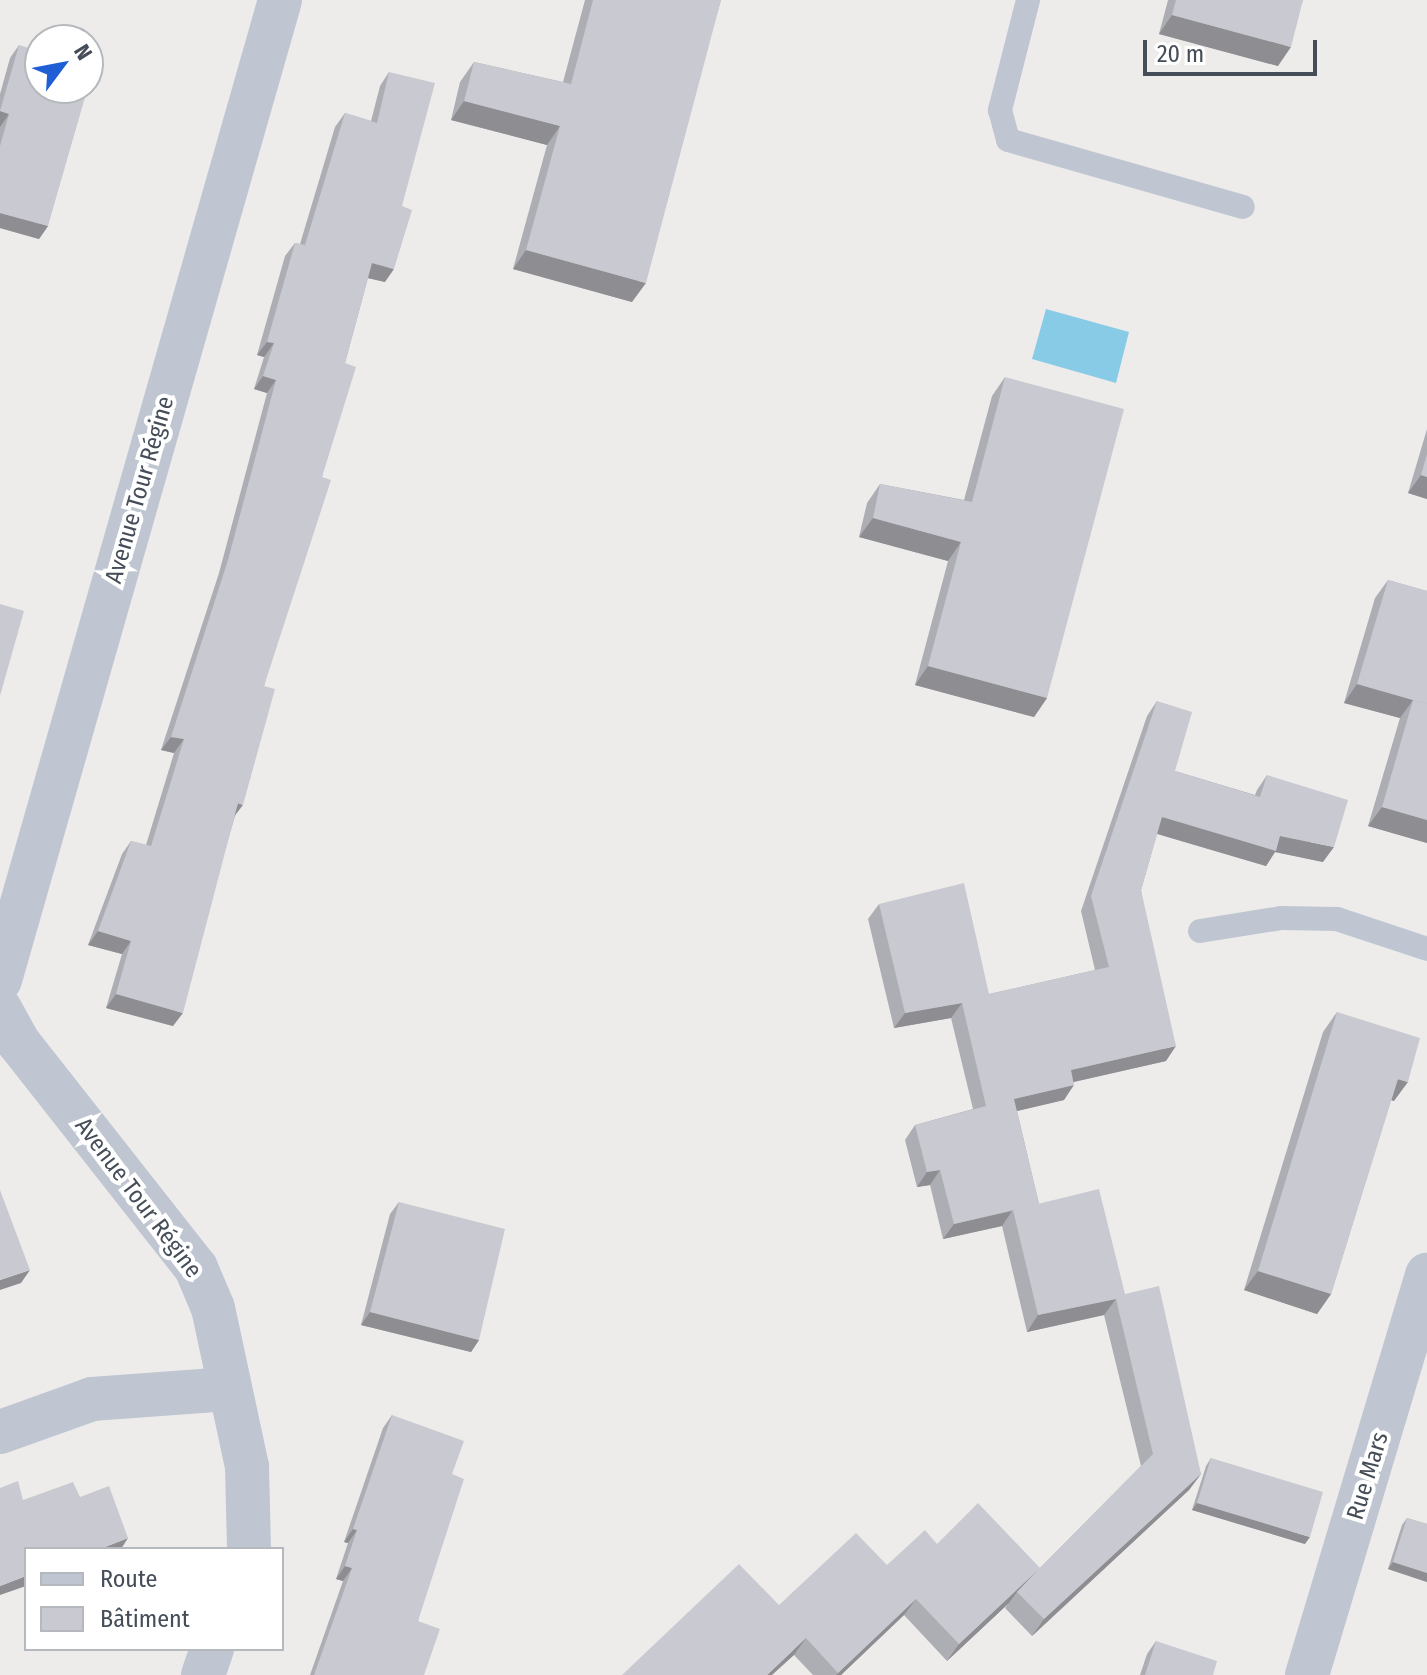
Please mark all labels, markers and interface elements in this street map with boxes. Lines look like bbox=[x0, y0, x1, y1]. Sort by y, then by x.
north arrow bbox=[24, 24, 104, 104]
scale bar bbox=[1147, 24, 1321, 74]
text: N bbox=[68, 39, 98, 65]
text: 20 m bbox=[1157, 40, 1204, 68]
street label: Avenue Tour Régine bbox=[100, 393, 180, 587]
street label: Avenue Tour Régine bbox=[68, 1112, 208, 1284]
street label: Rue Mars bbox=[1341, 1429, 1395, 1523]
legend bbox=[24, 1547, 284, 1651]
text: Route bbox=[100, 1565, 157, 1593]
text: Bâtiment bbox=[100, 1605, 190, 1633]

